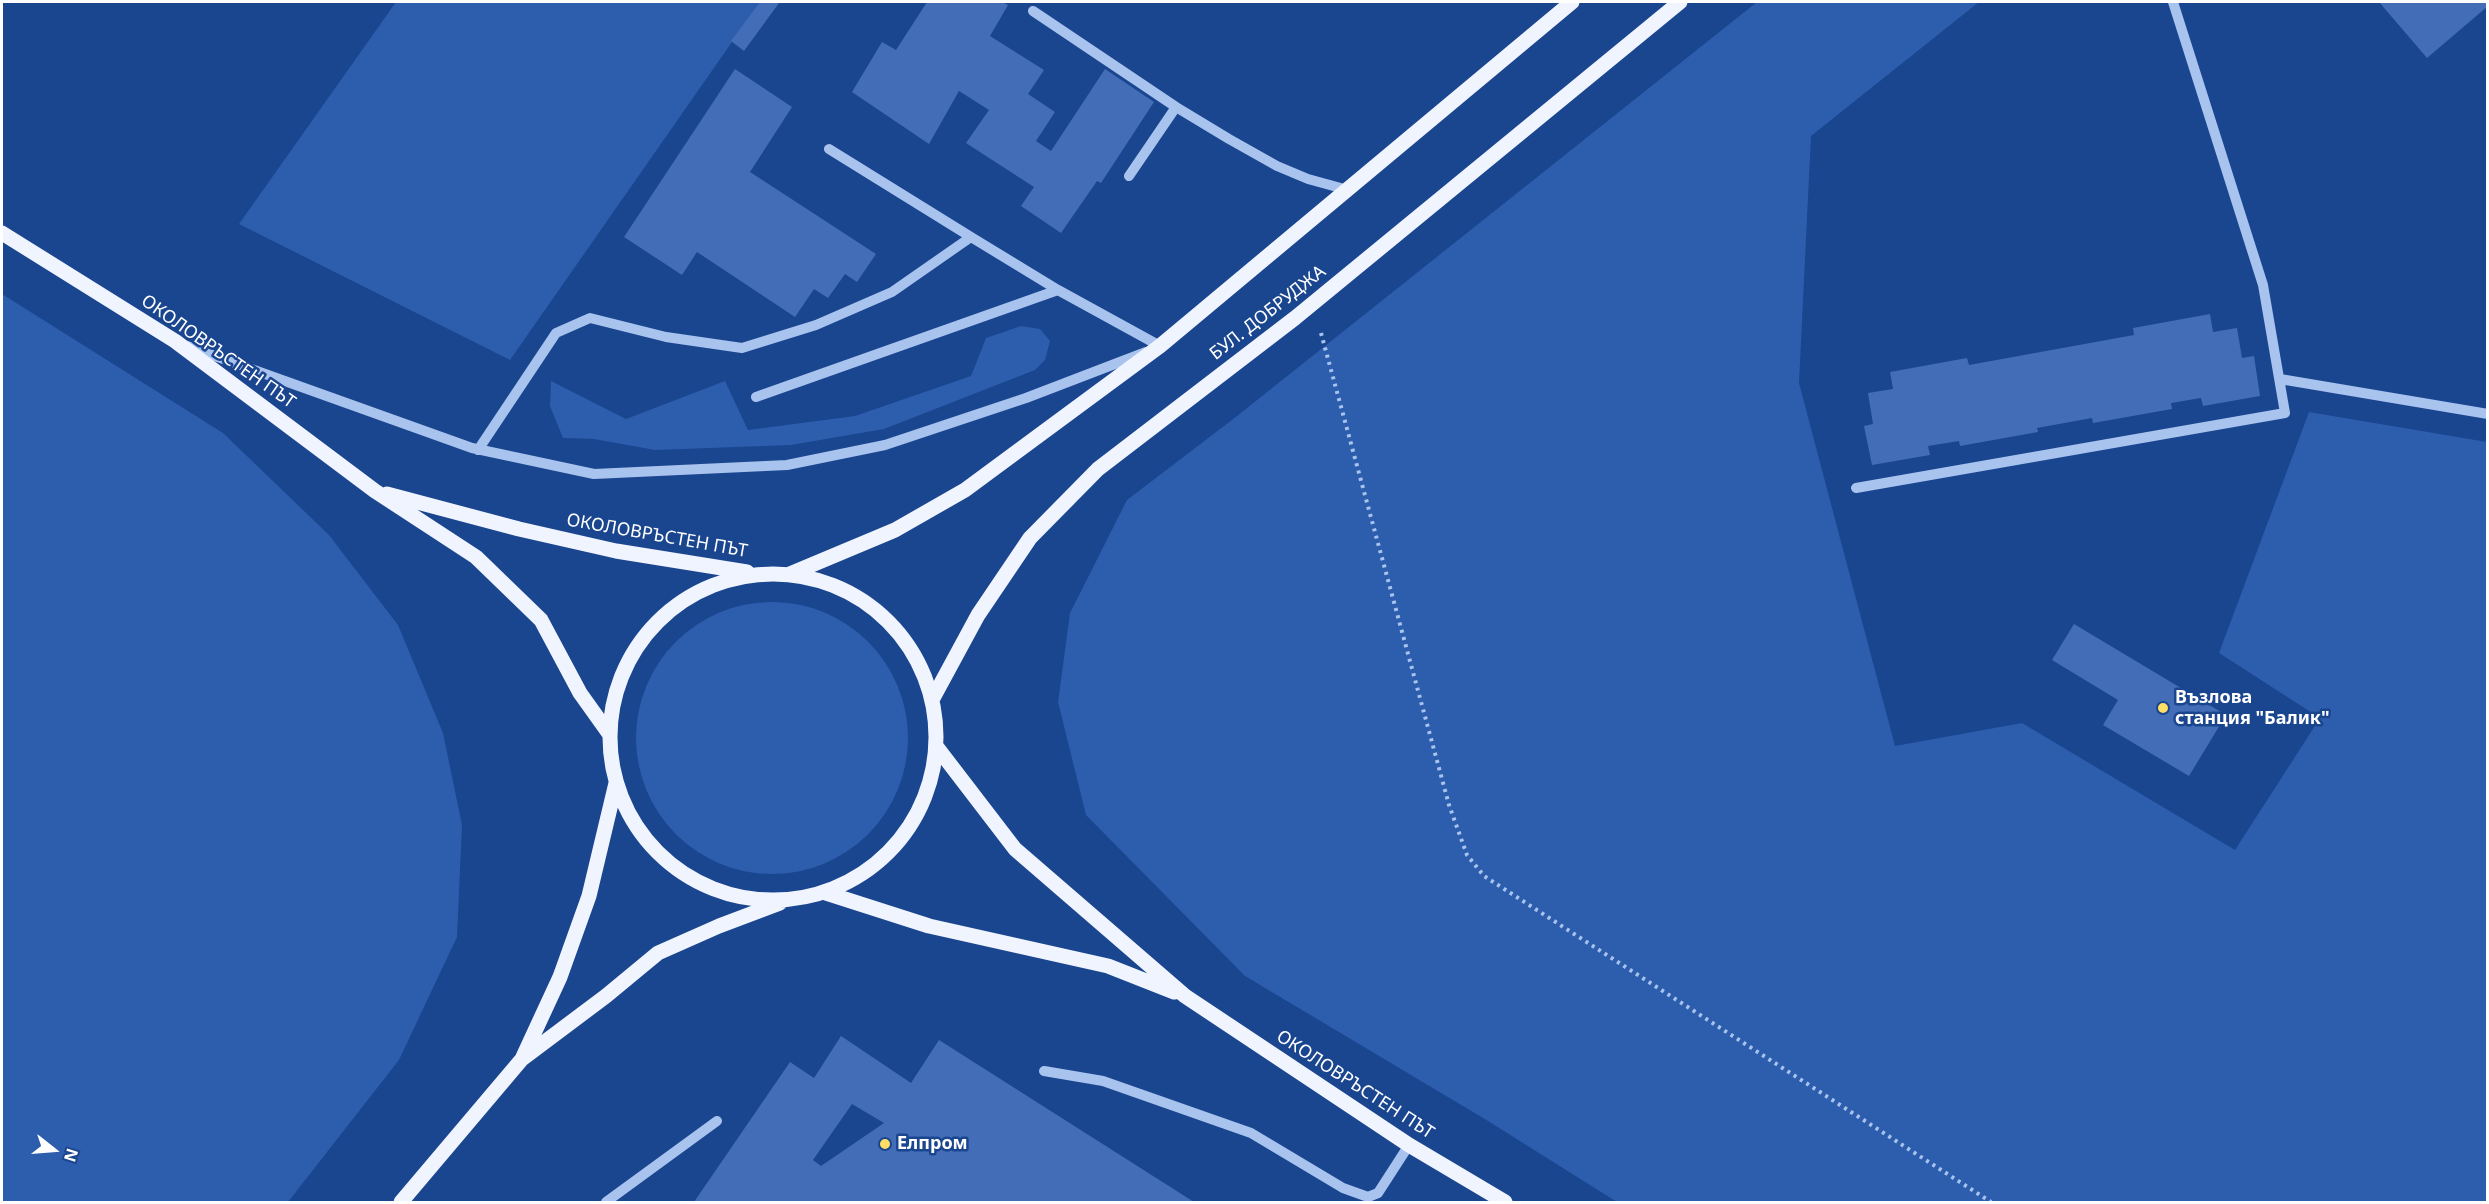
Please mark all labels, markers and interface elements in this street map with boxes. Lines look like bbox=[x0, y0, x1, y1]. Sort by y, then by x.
street label: БУЛ. ДОБРУДЖА bbox=[1206, 261, 1330, 365]
street label: ОКОЛОВРЪСТЕН ПЪТ bbox=[137, 291, 299, 413]
street label: ОКОЛОВРЪСТЕН ПЪТ bbox=[565, 509, 749, 563]
place label: Възлова станция "Балик" bbox=[2175, 687, 2330, 730]
marker: Възлова станция "Балик" bbox=[2156, 701, 2170, 715]
street label: ОКОЛОВРЪСТЕН ПЪТ bbox=[1272, 1026, 1438, 1144]
north arrow bbox=[24, 1120, 84, 1180]
place label: Елпром bbox=[897, 1133, 968, 1155]
marker: Елпром bbox=[878, 1137, 892, 1151]
text: N bbox=[59, 1146, 84, 1165]

